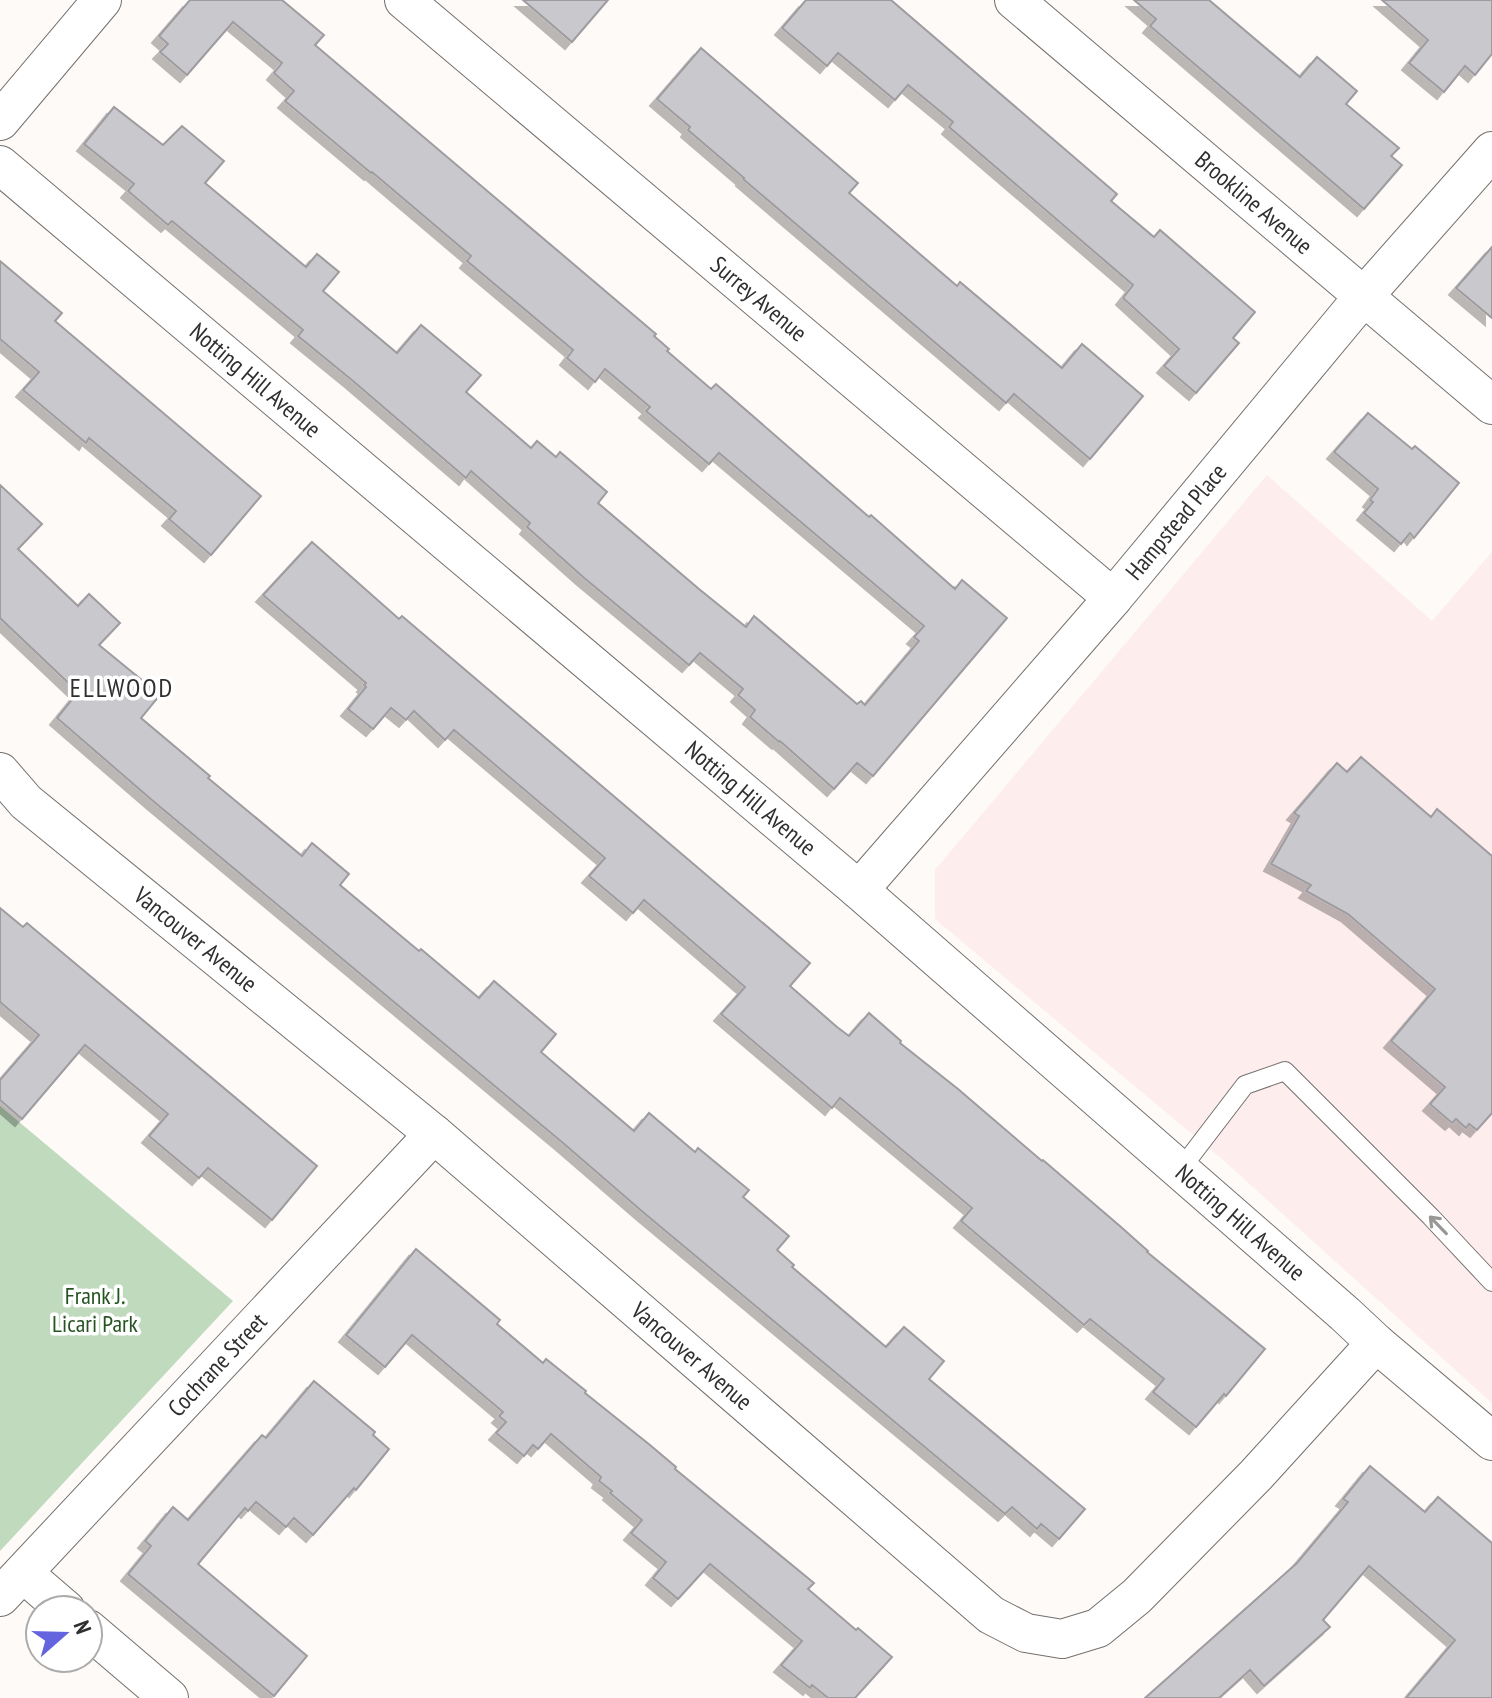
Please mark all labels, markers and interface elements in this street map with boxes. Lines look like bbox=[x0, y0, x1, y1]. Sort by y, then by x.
street label: Brookline Avenue bbox=[1189, 144, 1319, 261]
street label: Surrey Avenue bbox=[704, 249, 814, 348]
street label: Notting Hill Avenue bbox=[184, 316, 328, 444]
street label: Hampstead Place bbox=[1119, 457, 1233, 586]
district label: ELLWOOD bbox=[70, 671, 174, 704]
street label: Notting Hill Avenue bbox=[679, 734, 823, 862]
street label: Vancouver Avenue bbox=[127, 879, 264, 999]
street label: Notting Hill Avenue bbox=[1169, 1157, 1312, 1287]
one-way arrow bbox=[1429, 1215, 1448, 1235]
park label: Frank J. Licari Park bbox=[52, 1280, 139, 1339]
street label: Vancouver Avenue bbox=[624, 1295, 759, 1417]
street label: Cochrane Street bbox=[161, 1306, 274, 1423]
north arrow bbox=[24, 1594, 104, 1674]
text: N bbox=[68, 1617, 98, 1638]

